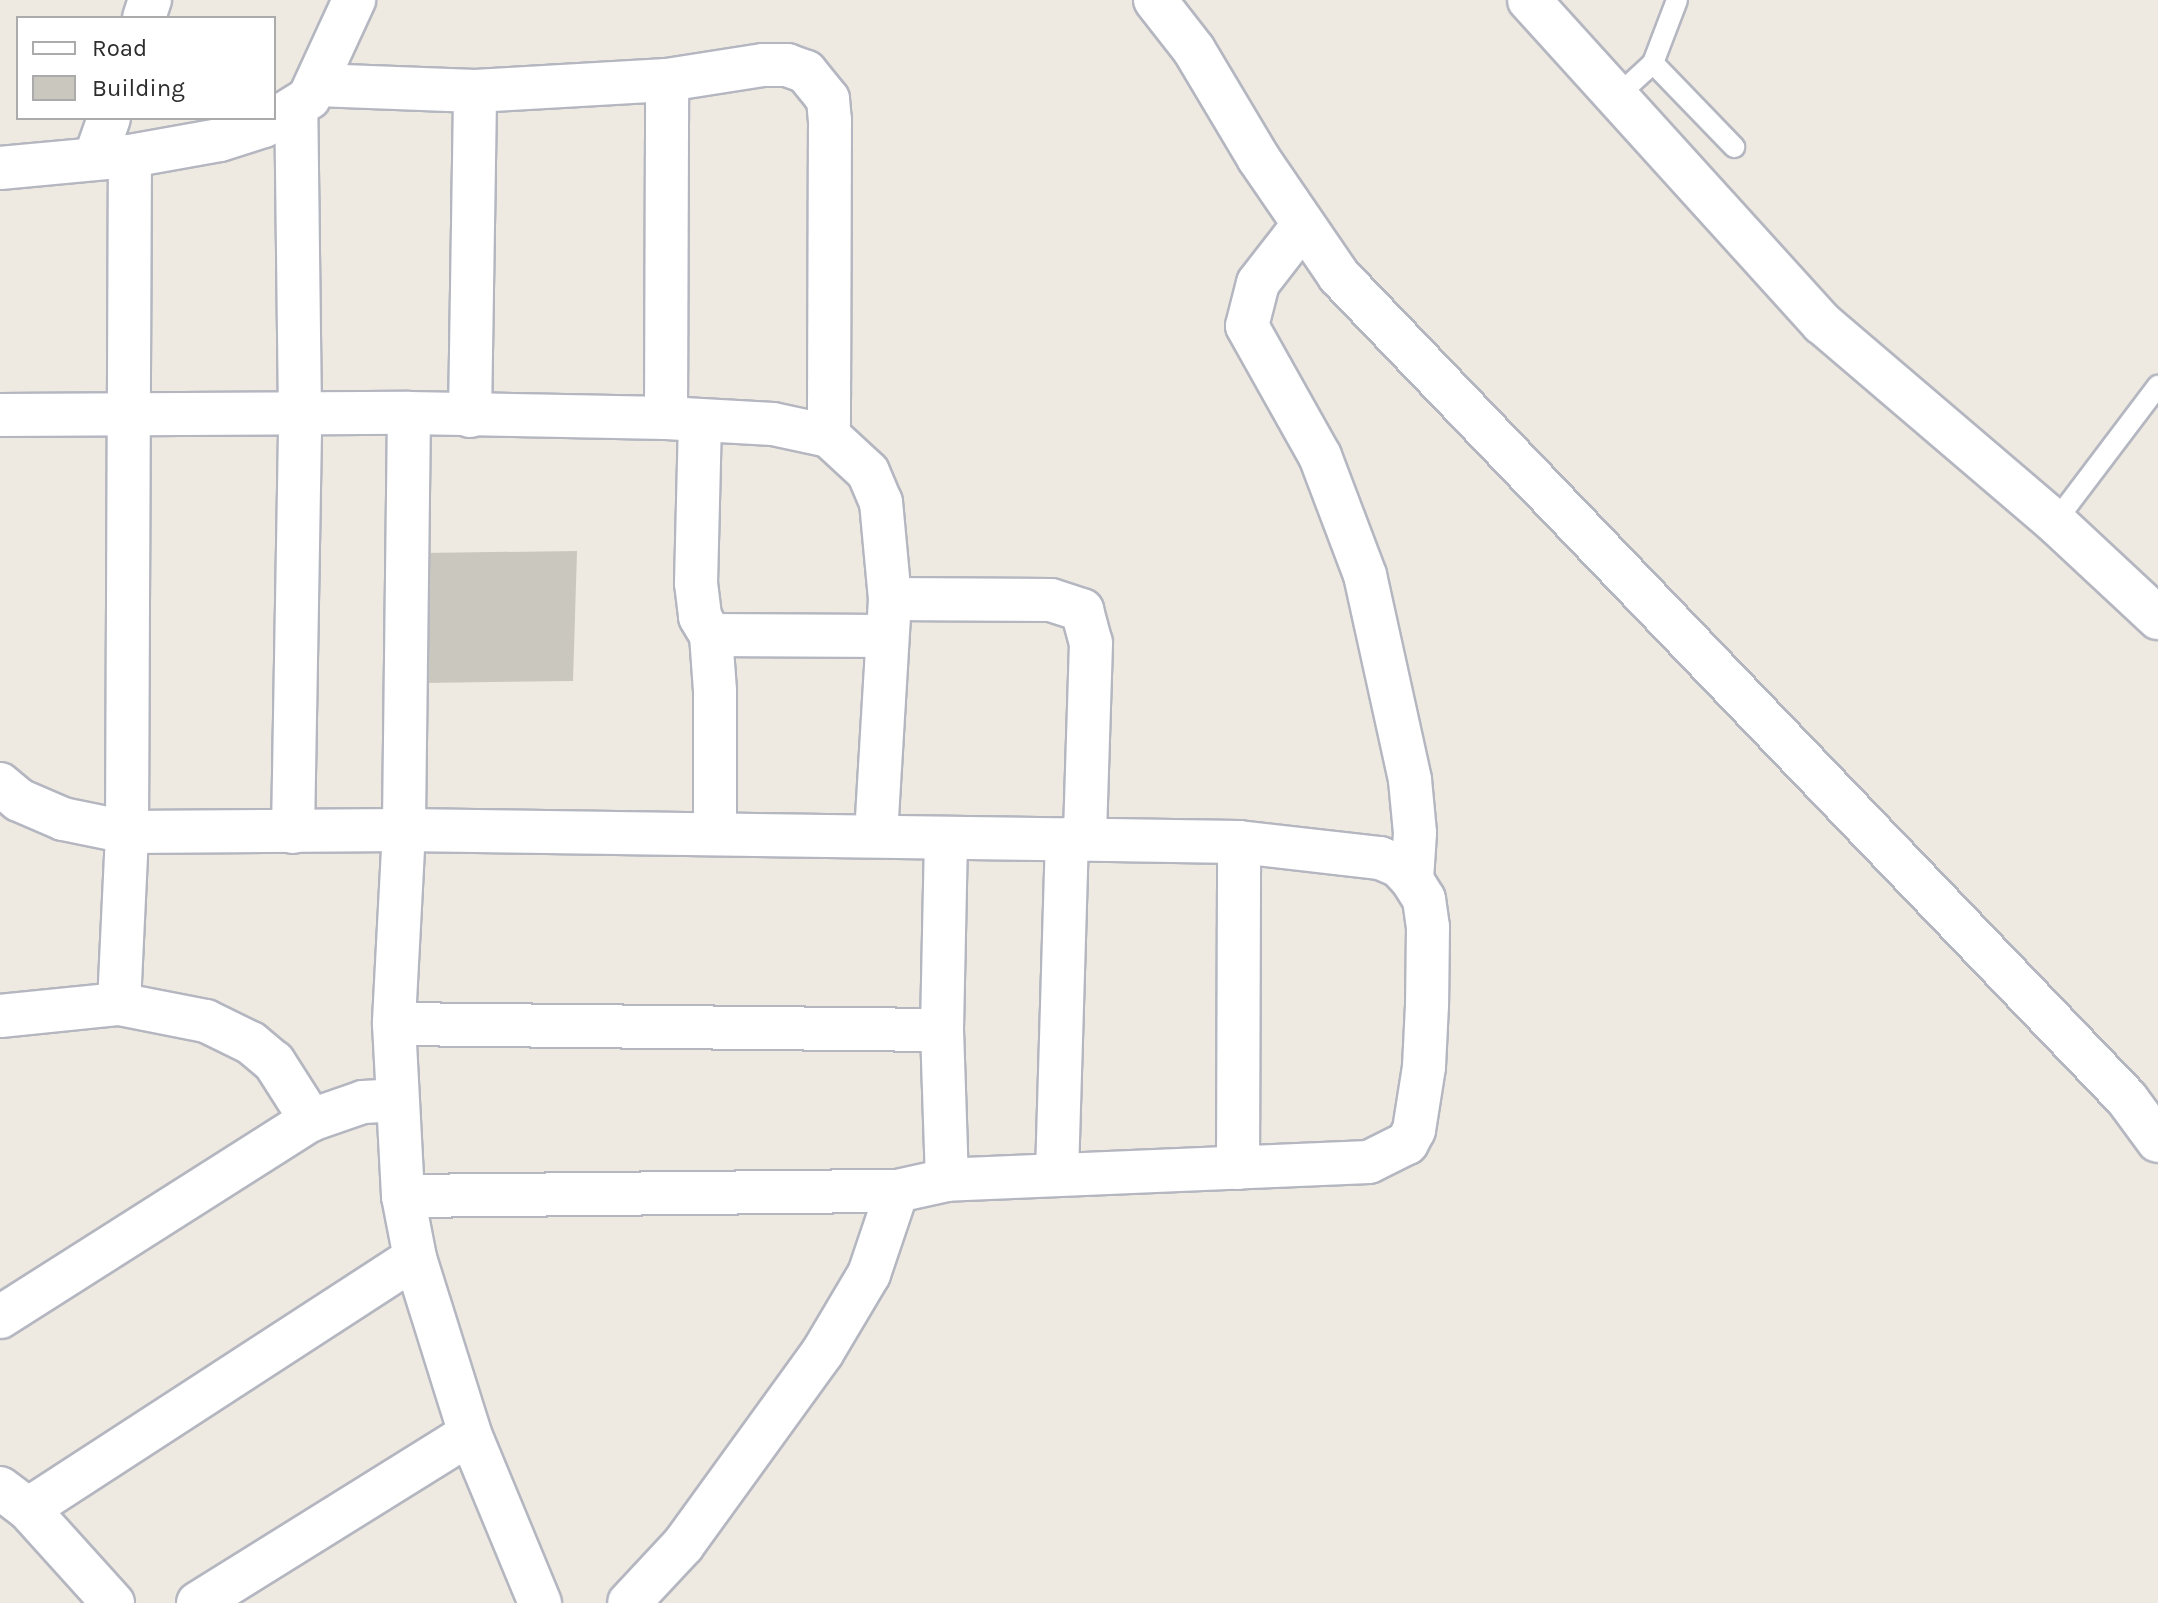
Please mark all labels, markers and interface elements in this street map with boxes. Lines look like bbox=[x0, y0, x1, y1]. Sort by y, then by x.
legend bbox=[16, 16, 276, 120]
text: Road bbox=[92, 34, 147, 62]
text: Building bbox=[92, 74, 185, 102]

